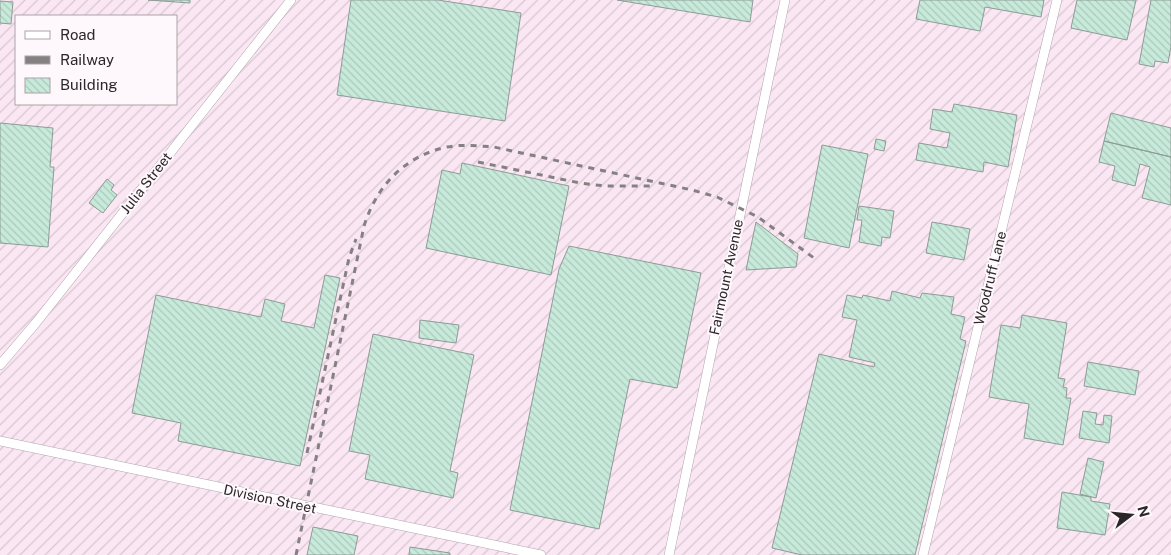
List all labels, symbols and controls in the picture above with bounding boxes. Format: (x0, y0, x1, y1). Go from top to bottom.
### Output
legend (15, 15, 178, 105)
text: Road (60, 26, 96, 43)
text: Railway (60, 51, 114, 68)
text: Building (60, 76, 118, 93)
street label: Julia Street (117, 149, 175, 217)
street label: Fairmount Avenue (706, 218, 746, 336)
street label: Woodruff Lane (971, 229, 1009, 327)
street label: Division Street (222, 481, 318, 517)
north arrow (1106, 490, 1156, 540)
text: N (1134, 504, 1153, 519)

